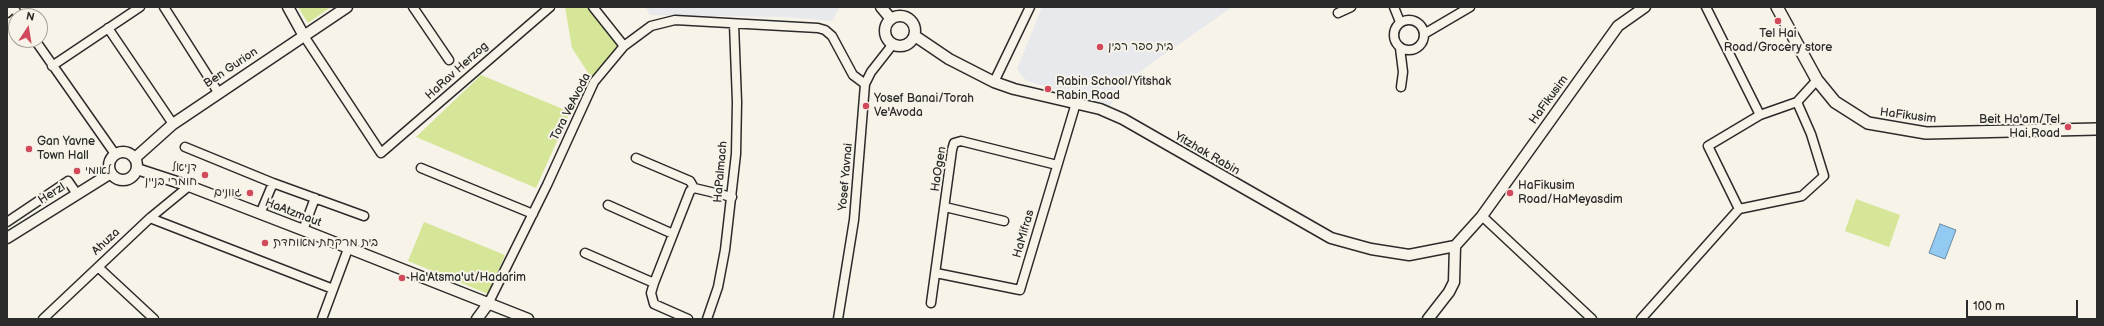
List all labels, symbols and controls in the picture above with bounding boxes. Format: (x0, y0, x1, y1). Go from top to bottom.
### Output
north arrow (8, 8, 48, 48)
text: N (25, 10, 36, 24)
marker: Tel Hai Road/Grocery store (1773, 16, 1783, 26)
place label: Tel Hai Road/Grocery store (1724, 27, 1832, 55)
street label: HaRav Herzog (423, 39, 491, 103)
place label: בית ספר רבין (1108, 40, 1173, 54)
marker: בית ספר רבין (1095, 42, 1105, 52)
street label: Ben Gurion (201, 45, 261, 91)
street label: Tora VeAvoda (548, 71, 594, 143)
street label: HaFikusim (1527, 73, 1571, 127)
place label: Rabin School/Yitshak Rabin Road (1056, 75, 1171, 103)
marker: Rabin School/Yitshak Rabin Road (1043, 84, 1053, 94)
place label: Yosef Banai/Torah Ve'Avoda (874, 92, 974, 120)
marker: Yosef Banai/Torah Ve'Avoda (861, 101, 871, 111)
street label: HaFikusim (1879, 105, 1937, 127)
place label: Beit Ha'am/Tel Hai Road (1979, 113, 2060, 141)
marker: Beit Ha'am/Tel Hai Road (2063, 122, 2073, 132)
street label: Yitzhak Rabin (1172, 130, 1242, 178)
place label: Gan Yavne Town Hall (37, 135, 95, 163)
street label: HaPalmach (711, 141, 731, 203)
street label: Yosef Yavnai (836, 143, 856, 211)
marker: Gan Yavne Town Hall (24, 144, 34, 154)
street label: HaOgen (928, 145, 950, 193)
place label: דניאל חומרי בניין (145, 161, 197, 189)
place label: לאומי (85, 164, 111, 178)
marker: לאומי (72, 166, 82, 176)
marker: דניאל חומרי בניין (200, 170, 210, 180)
place label: HaFikusim Road/HaMeyasdim (1518, 179, 1623, 207)
street label: Herzl (36, 180, 68, 208)
place label: גוונים (214, 186, 242, 200)
marker: גוונים (245, 188, 255, 198)
marker: HaFikusim Road/HaMeyasdim (1505, 188, 1515, 198)
street label: HaAtzmaut (263, 196, 323, 230)
street label: HaMifras (1010, 208, 1038, 260)
street label: Ahuza (89, 225, 123, 259)
place label: בית מרקחת מאוחדת (273, 236, 378, 250)
marker: בית מרקחת מאוחדת (260, 238, 270, 248)
place label: Ha'Atsma'ut/Hadarim (410, 271, 526, 285)
marker: Ha'Atsma'ut/Hadarim (397, 273, 407, 283)
scale bar (1968, 292, 2080, 318)
text: 100 m (1973, 299, 2005, 314)

